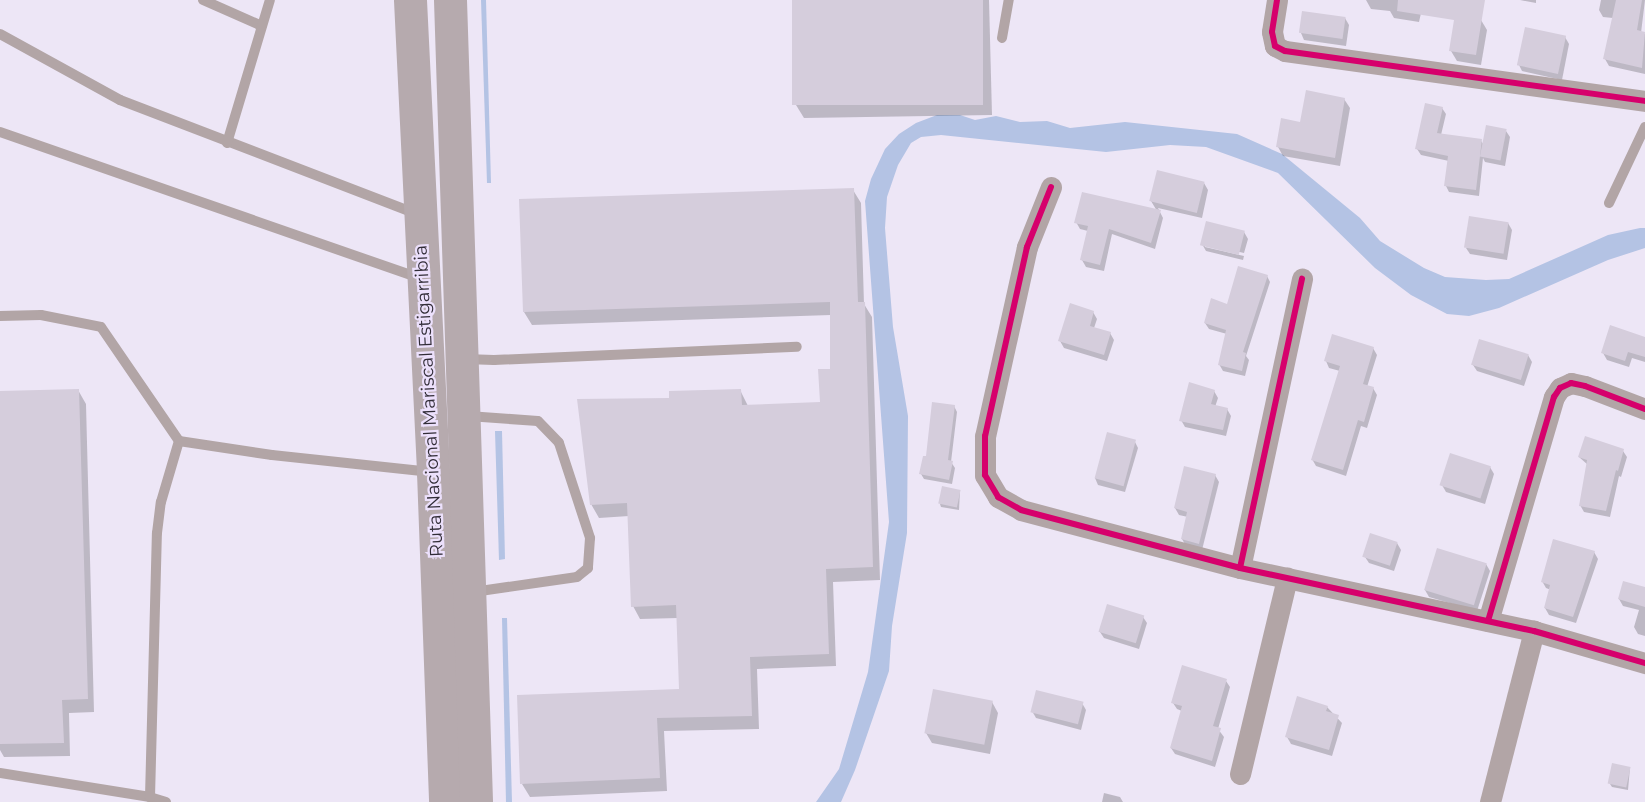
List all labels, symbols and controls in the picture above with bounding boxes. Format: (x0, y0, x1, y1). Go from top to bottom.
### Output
street label: Ruta Nacional Mariscal Estigarribia (410, 244, 448, 558)

